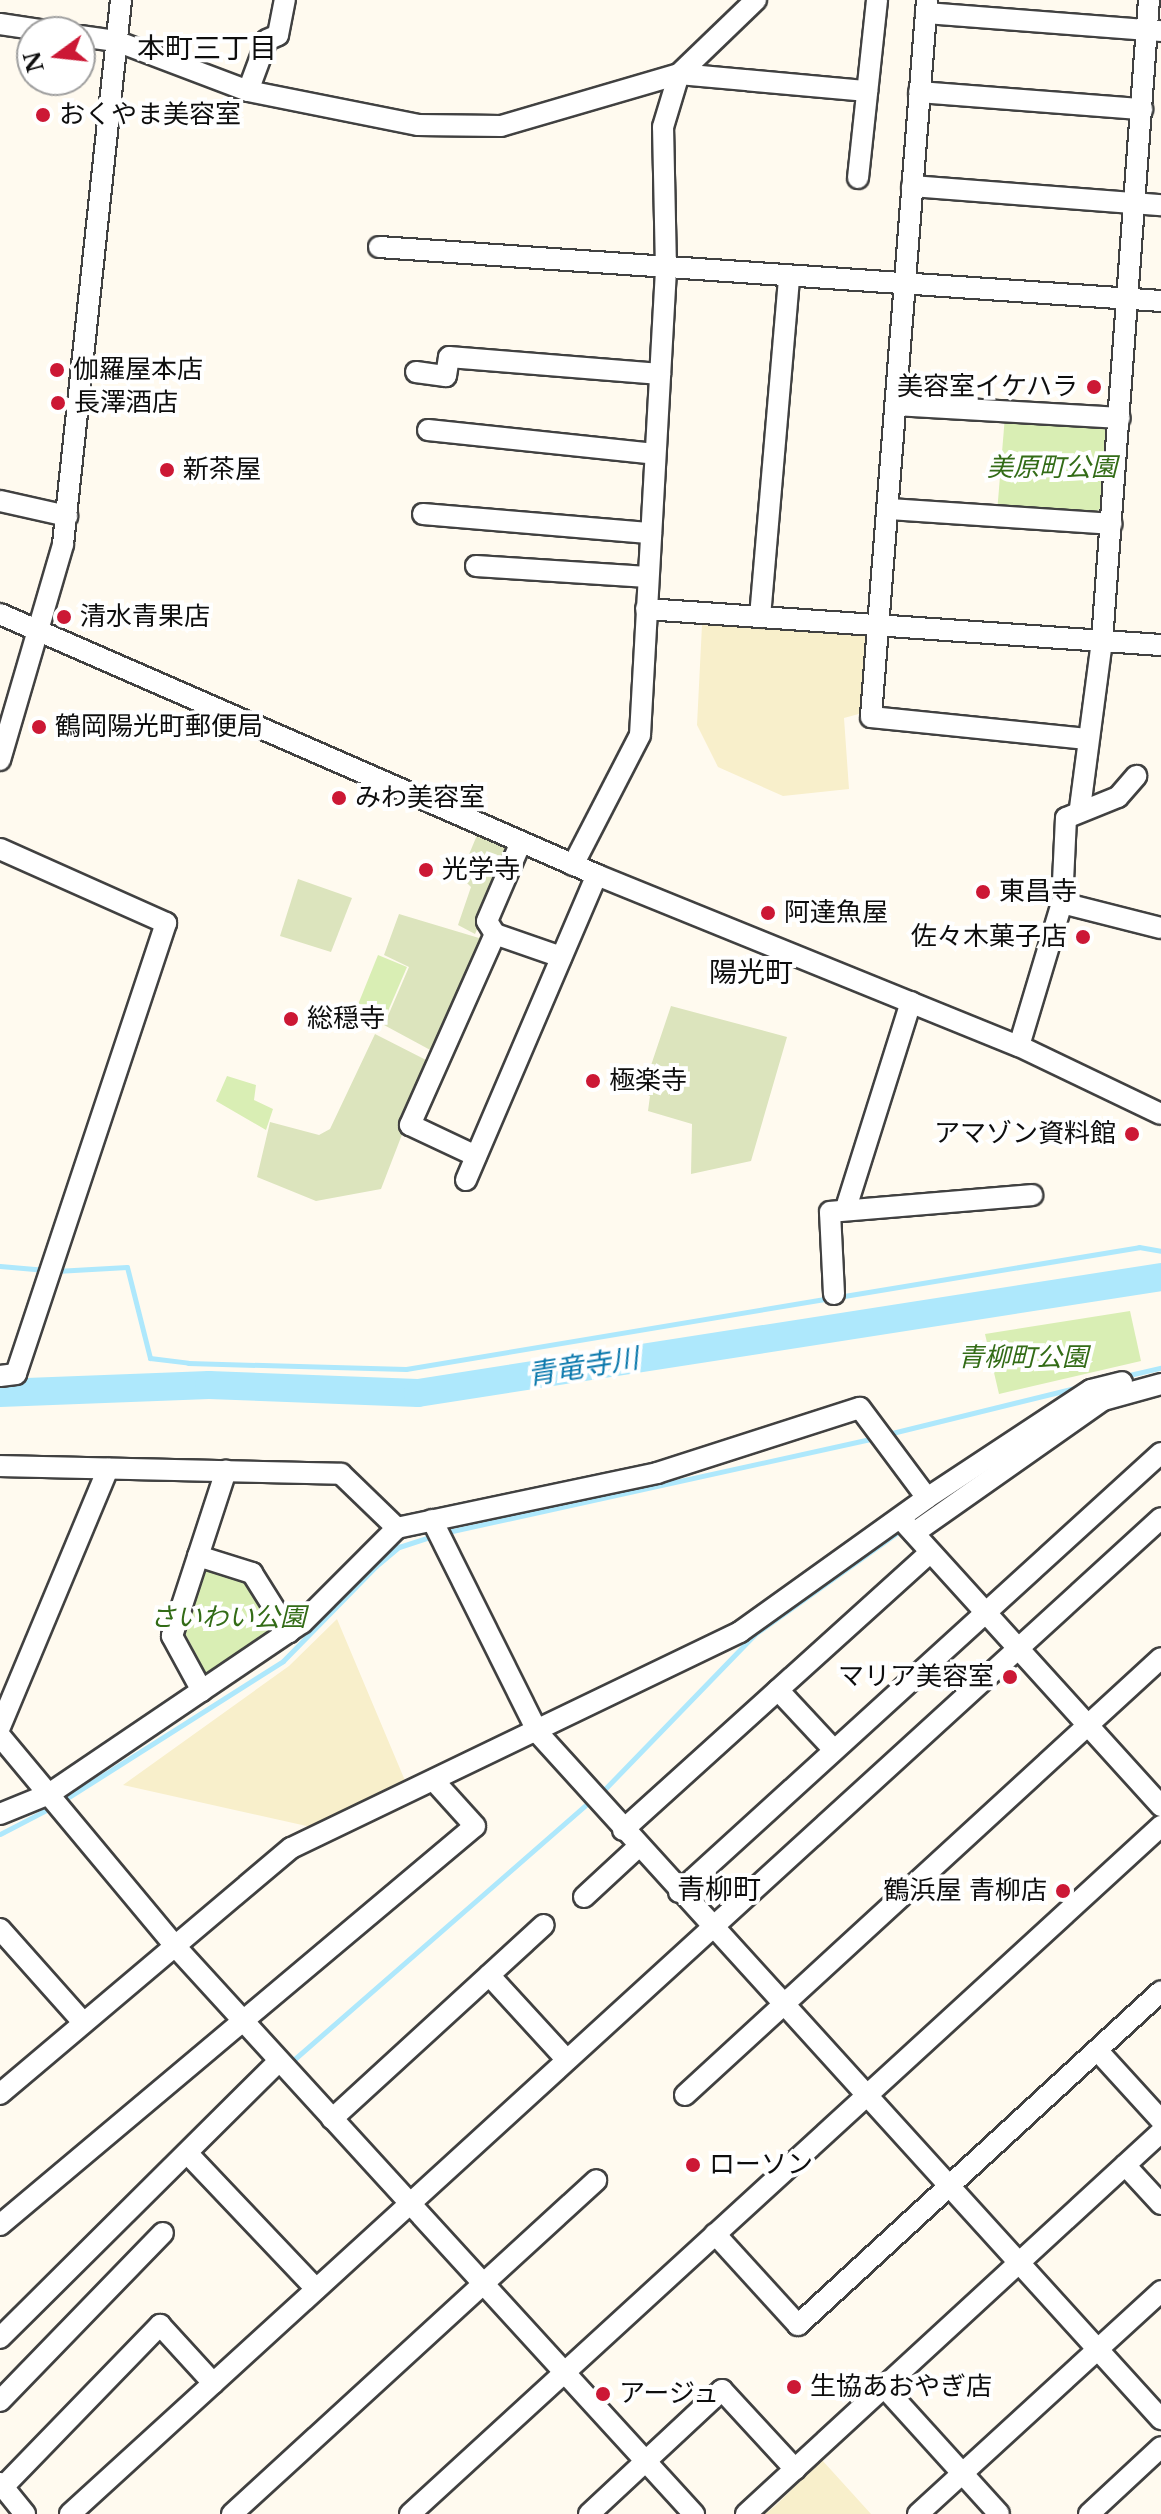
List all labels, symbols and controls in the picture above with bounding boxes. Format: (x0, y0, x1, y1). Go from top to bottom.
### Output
north arrow (16, 16, 96, 96)
district label: 本町三丁目 (137, 32, 277, 66)
text: N (19, 48, 50, 75)
place label: おくやま美容室 (59, 99, 241, 131)
marker: おくやま美容室 (34, 106, 52, 124)
place label: 伽羅屋本店 (73, 354, 203, 386)
marker: 伽羅屋本店 (48, 361, 66, 379)
place label: 美容室イケハラ (896, 371, 1078, 403)
marker: 美容室イケハラ (1085, 378, 1103, 396)
place label: 長澤酒店 (74, 387, 178, 419)
marker: 長澤酒店 (49, 394, 67, 412)
park label: 美原町公園 (987, 452, 1117, 484)
place label: 新茶屋 (183, 454, 261, 486)
marker: 新茶屋 (158, 461, 176, 479)
place label: 清水青果店 (80, 601, 210, 633)
marker: 清水青果店 (55, 608, 73, 626)
place label: 鶴岡陽光町郵便局 (55, 711, 263, 743)
marker: 鶴岡陽光町郵便局 (30, 718, 48, 736)
place label: みわ美容室 (355, 782, 485, 814)
marker: みわ美容室 (330, 789, 348, 807)
place label: 光学寺 (442, 854, 520, 886)
marker: 光学寺 (417, 861, 435, 879)
place label: 東昌寺 (999, 876, 1077, 908)
marker: 東昌寺 (974, 883, 992, 901)
place label: 阿達魚屋 (784, 897, 888, 929)
marker: 阿達魚屋 (759, 904, 777, 922)
place label: 佐々木菓子店 (911, 921, 1067, 953)
marker: 佐々木菓子店 (1074, 928, 1092, 946)
district label: 陽光町 (709, 956, 793, 990)
place label: 総穏寺 (307, 1003, 385, 1035)
marker: 総穏寺 (282, 1010, 300, 1028)
place label: 極楽寺 (609, 1065, 687, 1097)
marker: 極楽寺 (584, 1072, 602, 1090)
place label: アマゾン資料館 (934, 1118, 1116, 1150)
marker: アマゾン資料館 (1123, 1125, 1141, 1143)
water label: 青竜寺川 (525, 1342, 641, 1392)
park label: 青柳町公園 (958, 1342, 1088, 1374)
park label: さいわい公園 (150, 1602, 306, 1634)
place label: マリア美容室 (838, 1661, 994, 1693)
marker: マリア美容室 (1001, 1668, 1019, 1686)
district label: 青柳町 (677, 1873, 761, 1907)
place label: 鶴浜屋 青柳店 (884, 1875, 1047, 1907)
marker: 鶴浜屋 青柳店 (1054, 1882, 1072, 1900)
place label: ローソン (709, 2149, 813, 2181)
marker: ローソン (684, 2156, 702, 2174)
place label: 生協あおやぎ店 (810, 2371, 992, 2403)
place label: アージュ (619, 2378, 721, 2410)
marker: 生協あおやぎ店 (785, 2378, 803, 2396)
marker: アージュ (594, 2385, 612, 2403)

